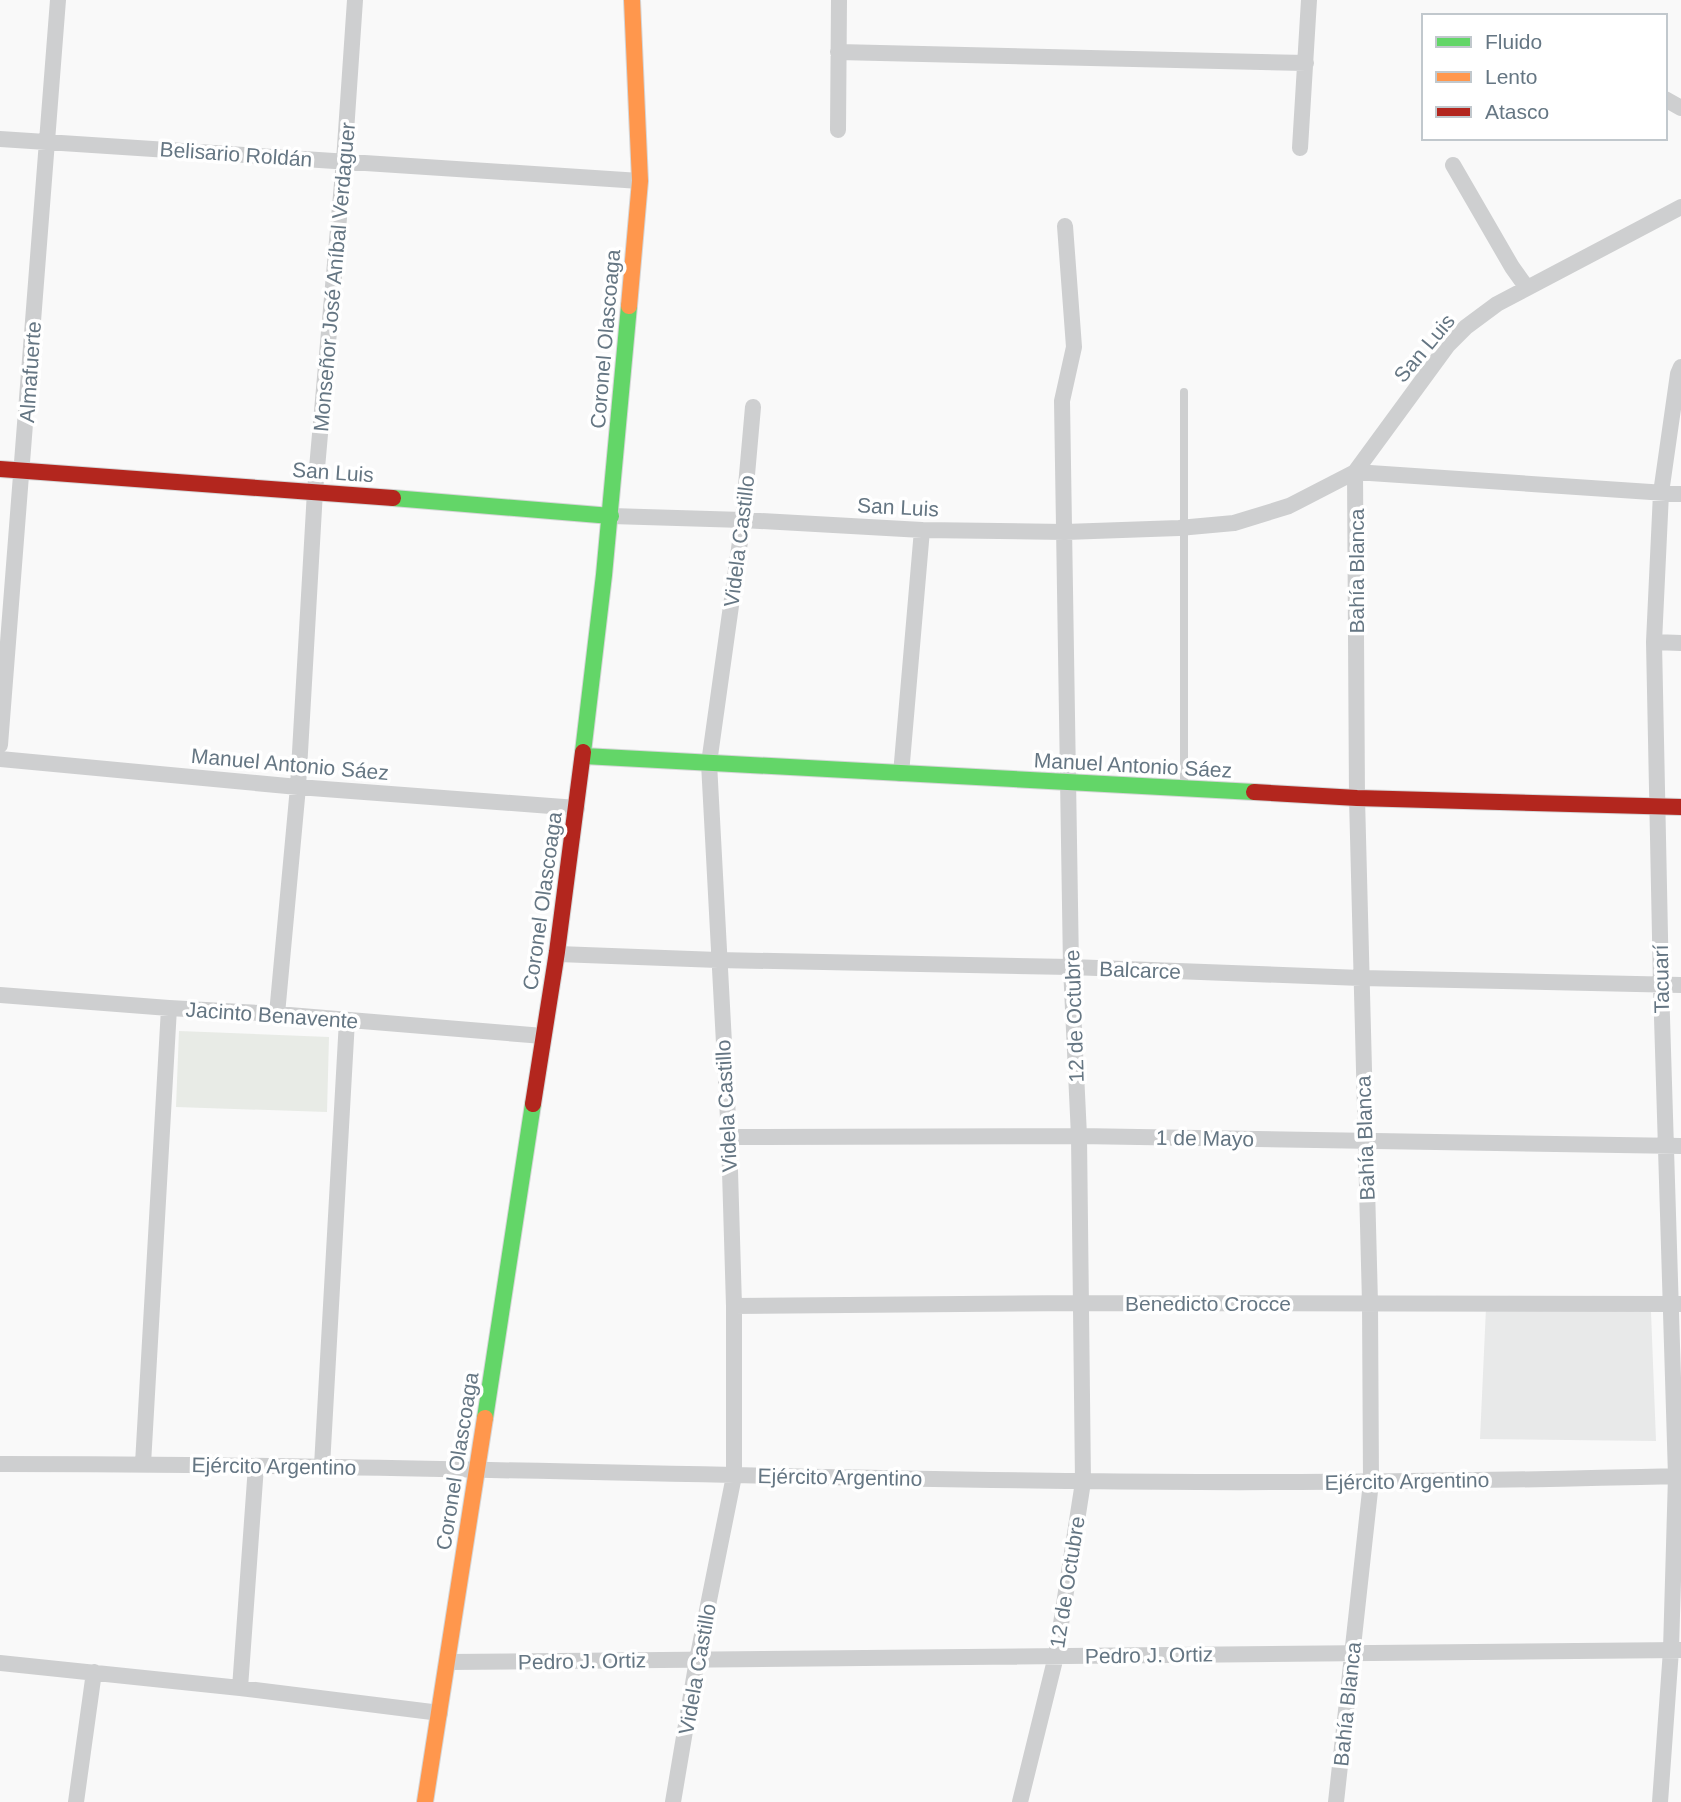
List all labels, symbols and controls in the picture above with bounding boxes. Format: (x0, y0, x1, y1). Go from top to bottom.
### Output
legend (1422, 14, 1667, 140)
text: Fluido (1485, 30, 1542, 53)
text: Lento (1485, 65, 1538, 88)
text: Atasco (1485, 100, 1549, 123)
street label: Monseñor José Aníbal Verdaguer (309, 121, 359, 433)
street label: Belisario Roldán (159, 137, 313, 171)
street label: Coronel Olascoaga (586, 248, 624, 430)
street label: San Luis (1389, 309, 1459, 387)
street label: Almafuerte (15, 321, 45, 423)
street label: San Luis (291, 458, 375, 486)
street label: Videla Castillo (720, 474, 758, 608)
street label: San Luis (857, 493, 939, 521)
street label: Bahía Blanca (1345, 508, 1368, 633)
street label: Manuel Antonio Sáez (190, 744, 390, 784)
street label: Manuel Antonio Sáez (1033, 748, 1233, 782)
street label: Coronel Olascoaga (518, 810, 566, 992)
street label: Tacuarí (1649, 944, 1673, 1014)
street label: 12 de Octubre (1060, 949, 1088, 1083)
street label: Balcarce (1099, 957, 1181, 983)
street label: Jacinto Benavente (185, 998, 359, 1032)
street label: Videla Castillo (711, 1039, 741, 1173)
street label: Bahía Blanca (1351, 1075, 1379, 1201)
street label: 1 de Mayo (1156, 1126, 1254, 1150)
street label: Benedicto Crocce (1125, 1292, 1291, 1315)
street label: Coronel Olascoaga (432, 1370, 482, 1552)
street label: Ejército Argentino (192, 1453, 356, 1479)
street label: Ejército Argentino (758, 1464, 922, 1490)
street label: Ejército Argentino (1325, 1468, 1489, 1494)
street label: 12 de Octubre (1045, 1514, 1089, 1650)
street label: Videla Castillo (674, 1602, 720, 1736)
street label: Bahía Blanca (1329, 1640, 1365, 1767)
street label: Pedro J. Ortiz (1085, 1642, 1213, 1668)
street label: Pedro J. Ortiz (518, 1648, 646, 1674)

